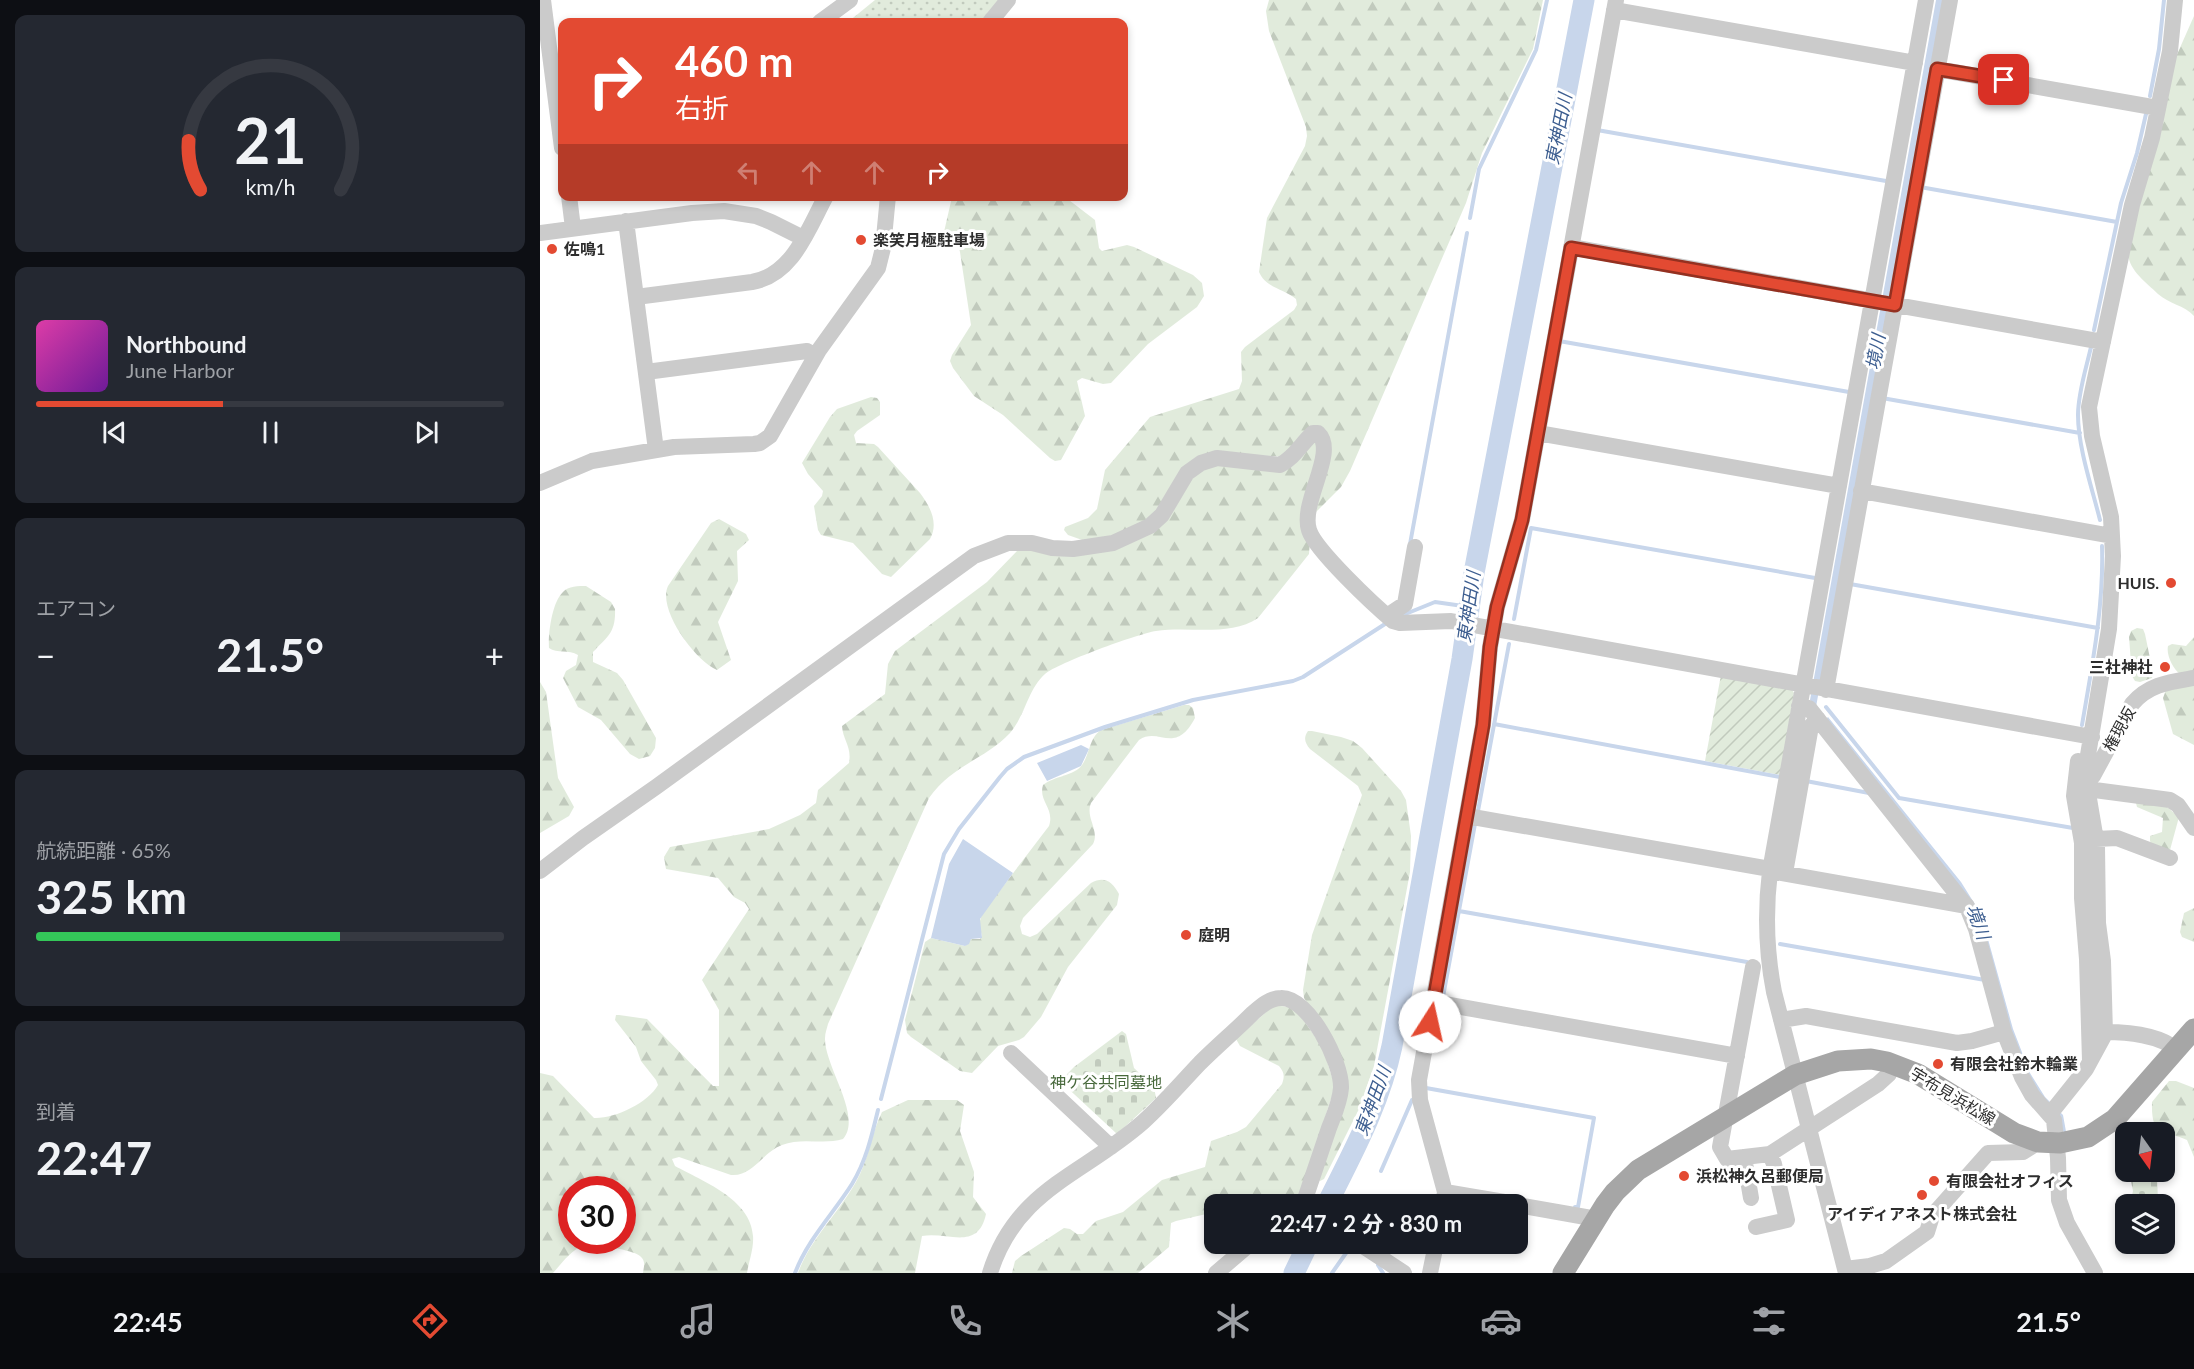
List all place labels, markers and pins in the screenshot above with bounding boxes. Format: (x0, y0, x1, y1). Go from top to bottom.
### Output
pin (1978, 54, 2029, 105)
place label: 楽笑月極駐車場 (873, 230, 985, 249)
marker: 楽笑月極駐車場 (854, 233, 868, 247)
place label: 佐鳴1 (563, 239, 605, 258)
marker: 佐鳴1 (545, 242, 559, 256)
place label: HUIS. (2117, 573, 2159, 592)
marker: HUIS. (2164, 576, 2178, 590)
place label: 三社神社 (2089, 657, 2153, 676)
marker: 三社神社 (2158, 660, 2172, 674)
place label: 庭明 (1198, 925, 1230, 944)
marker: 庭明 (1179, 928, 1193, 942)
place label: 有限会社鈴木輪業 (1950, 1054, 2078, 1073)
marker: 有限会社鈴木輪業 (1931, 1057, 1945, 1071)
place label: 浜松神久呂郵便局 (1696, 1166, 1824, 1185)
marker: 浜松神久呂郵便局 (1677, 1169, 1691, 1183)
place label: 有限会社オフィス (1946, 1171, 2074, 1190)
marker: 有限会社オフィス (1927, 1174, 1941, 1188)
marker: アイディアネスト株式会社 (1915, 1188, 1929, 1202)
place label: アイディアネスト株式会社 (1827, 1204, 2017, 1223)

